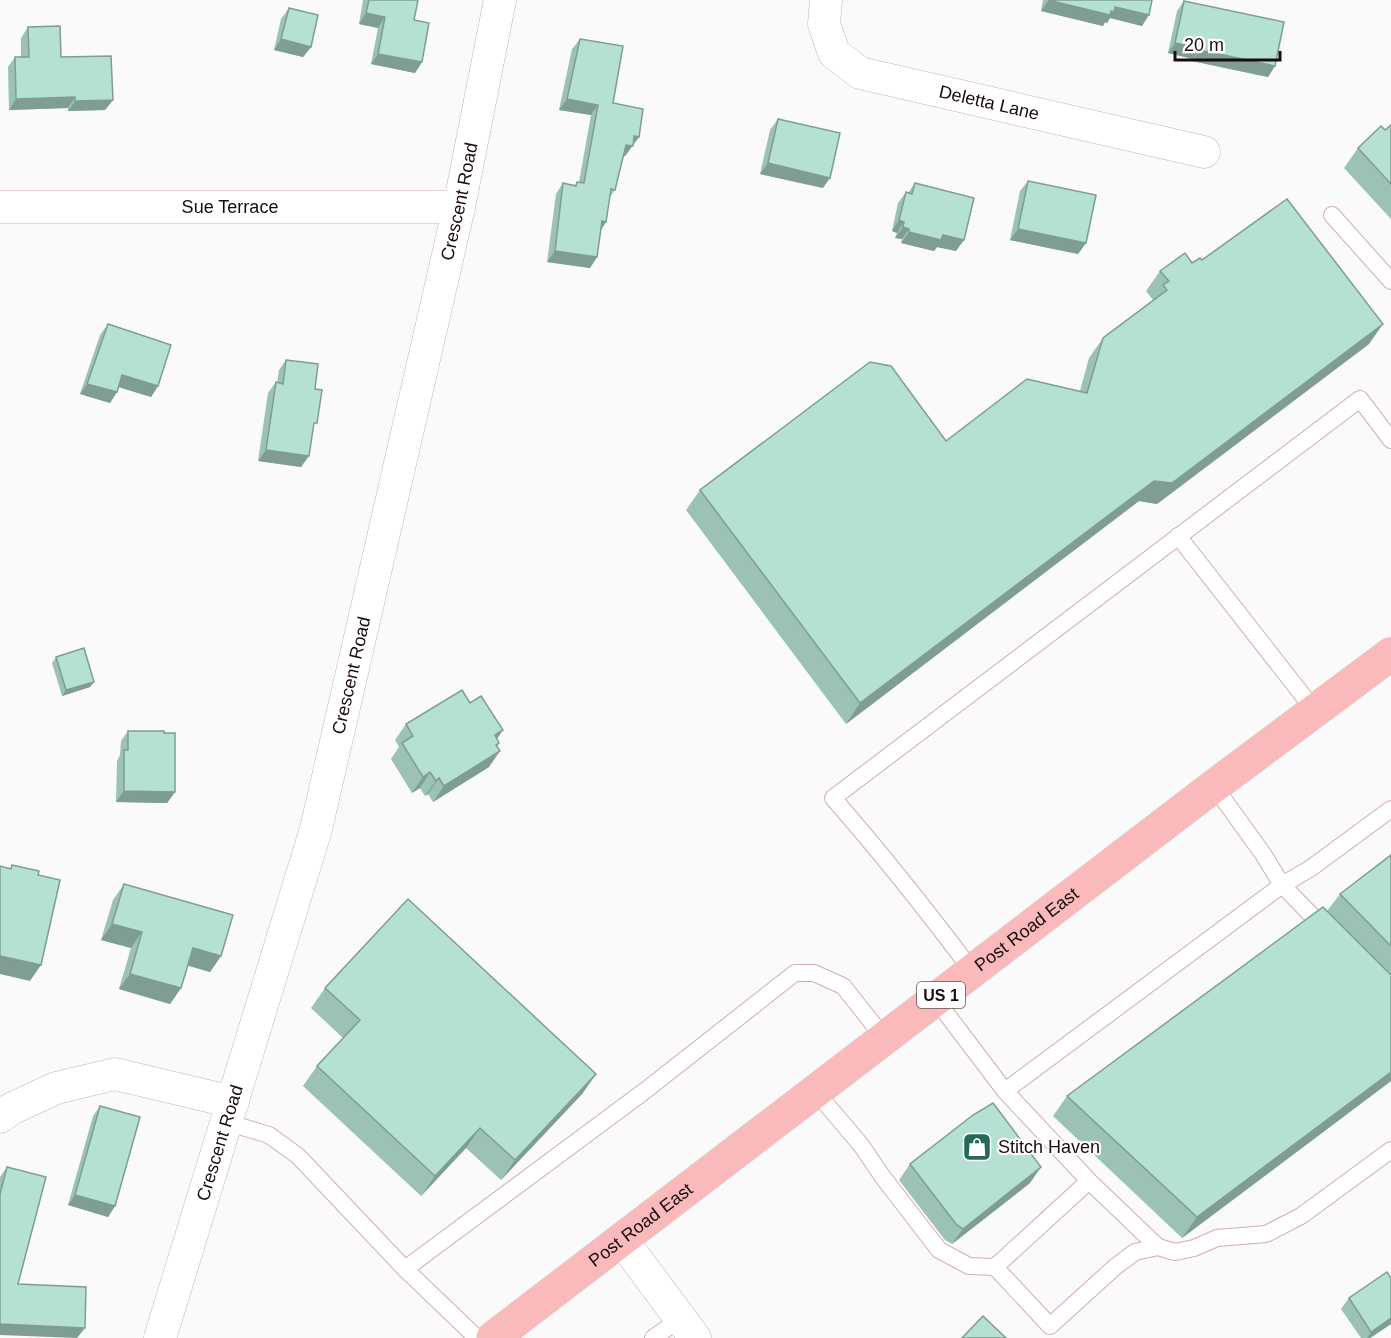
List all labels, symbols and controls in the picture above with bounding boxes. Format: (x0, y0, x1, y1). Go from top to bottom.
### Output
scale bar (1175, 24, 1280, 62)
text: 20 m (1184, 35, 1224, 55)
street label: Deletta Lane (937, 81, 1041, 124)
street label: Crescent Road (437, 141, 482, 263)
street label: Sue Terrace (182, 197, 278, 217)
street label: Crescent Road (328, 615, 375, 736)
street label: Post Road East (971, 884, 1082, 975)
road number: US 1 (917, 982, 965, 1008)
street label: Crescent Road (193, 1083, 247, 1203)
shop icon: Stitch Haven (961, 1131, 993, 1163)
place label: Stitch Haven (998, 1137, 1100, 1157)
street label: Post Road East (585, 1179, 696, 1271)

